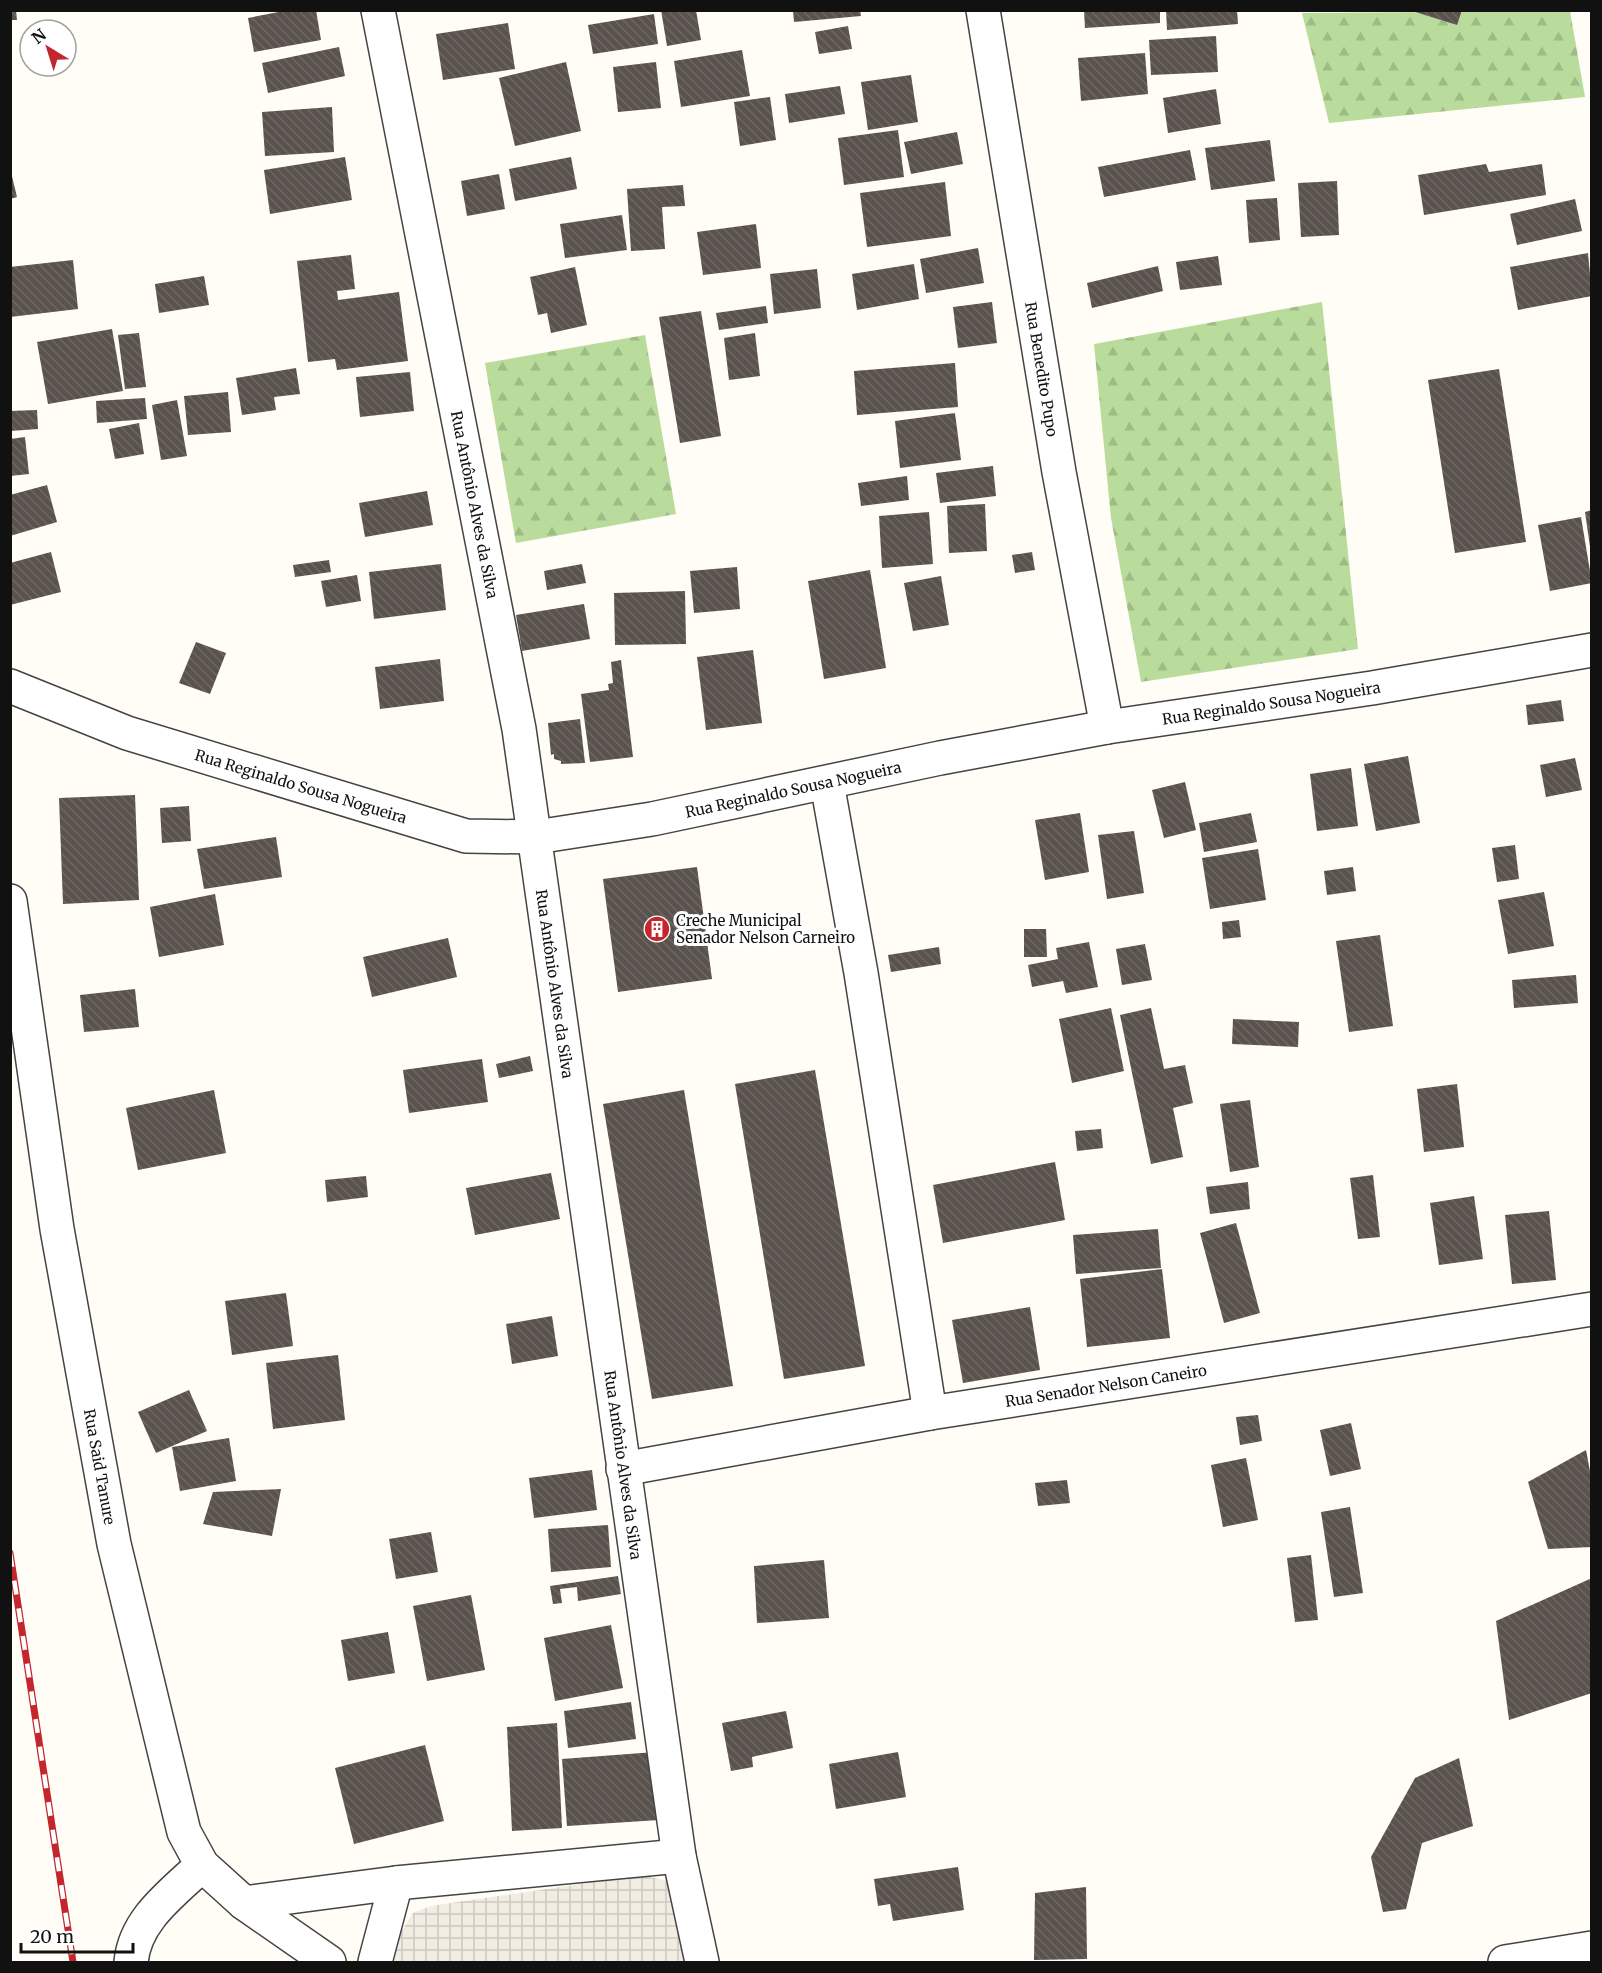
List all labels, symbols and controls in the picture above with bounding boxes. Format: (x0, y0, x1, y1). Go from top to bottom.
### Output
north arrow (18, 18, 78, 78)
text: N (28, 24, 50, 48)
street label: Rua Benedito Pupo (1022, 300, 1063, 438)
street label: Rua Antônio Alves da Silva (447, 409, 503, 600)
street label: Rua Reginaldo Sousa Nogueira (1161, 677, 1382, 728)
street label: Rua Reginaldo Sousa Nogueira (193, 745, 409, 827)
street label: Rua Reginaldo Sousa Nogueira (683, 757, 903, 821)
street label: Rua Antônio Alves da Silva (532, 888, 578, 1080)
place label: Creche Municipal Senador Nelson Carneiro (676, 911, 855, 947)
building icon: Creche Municipal Senador Nelson Carneiro (642, 914, 672, 944)
street label: Rua Senador Nelson Caneiro (1004, 1360, 1208, 1411)
street label: Rua Antônio Alves da Silva (601, 1369, 646, 1561)
street label: Rua Said Tanure (80, 1407, 120, 1526)
scale bar (21, 1916, 134, 1954)
text: 20 m (30, 1925, 74, 1948)

